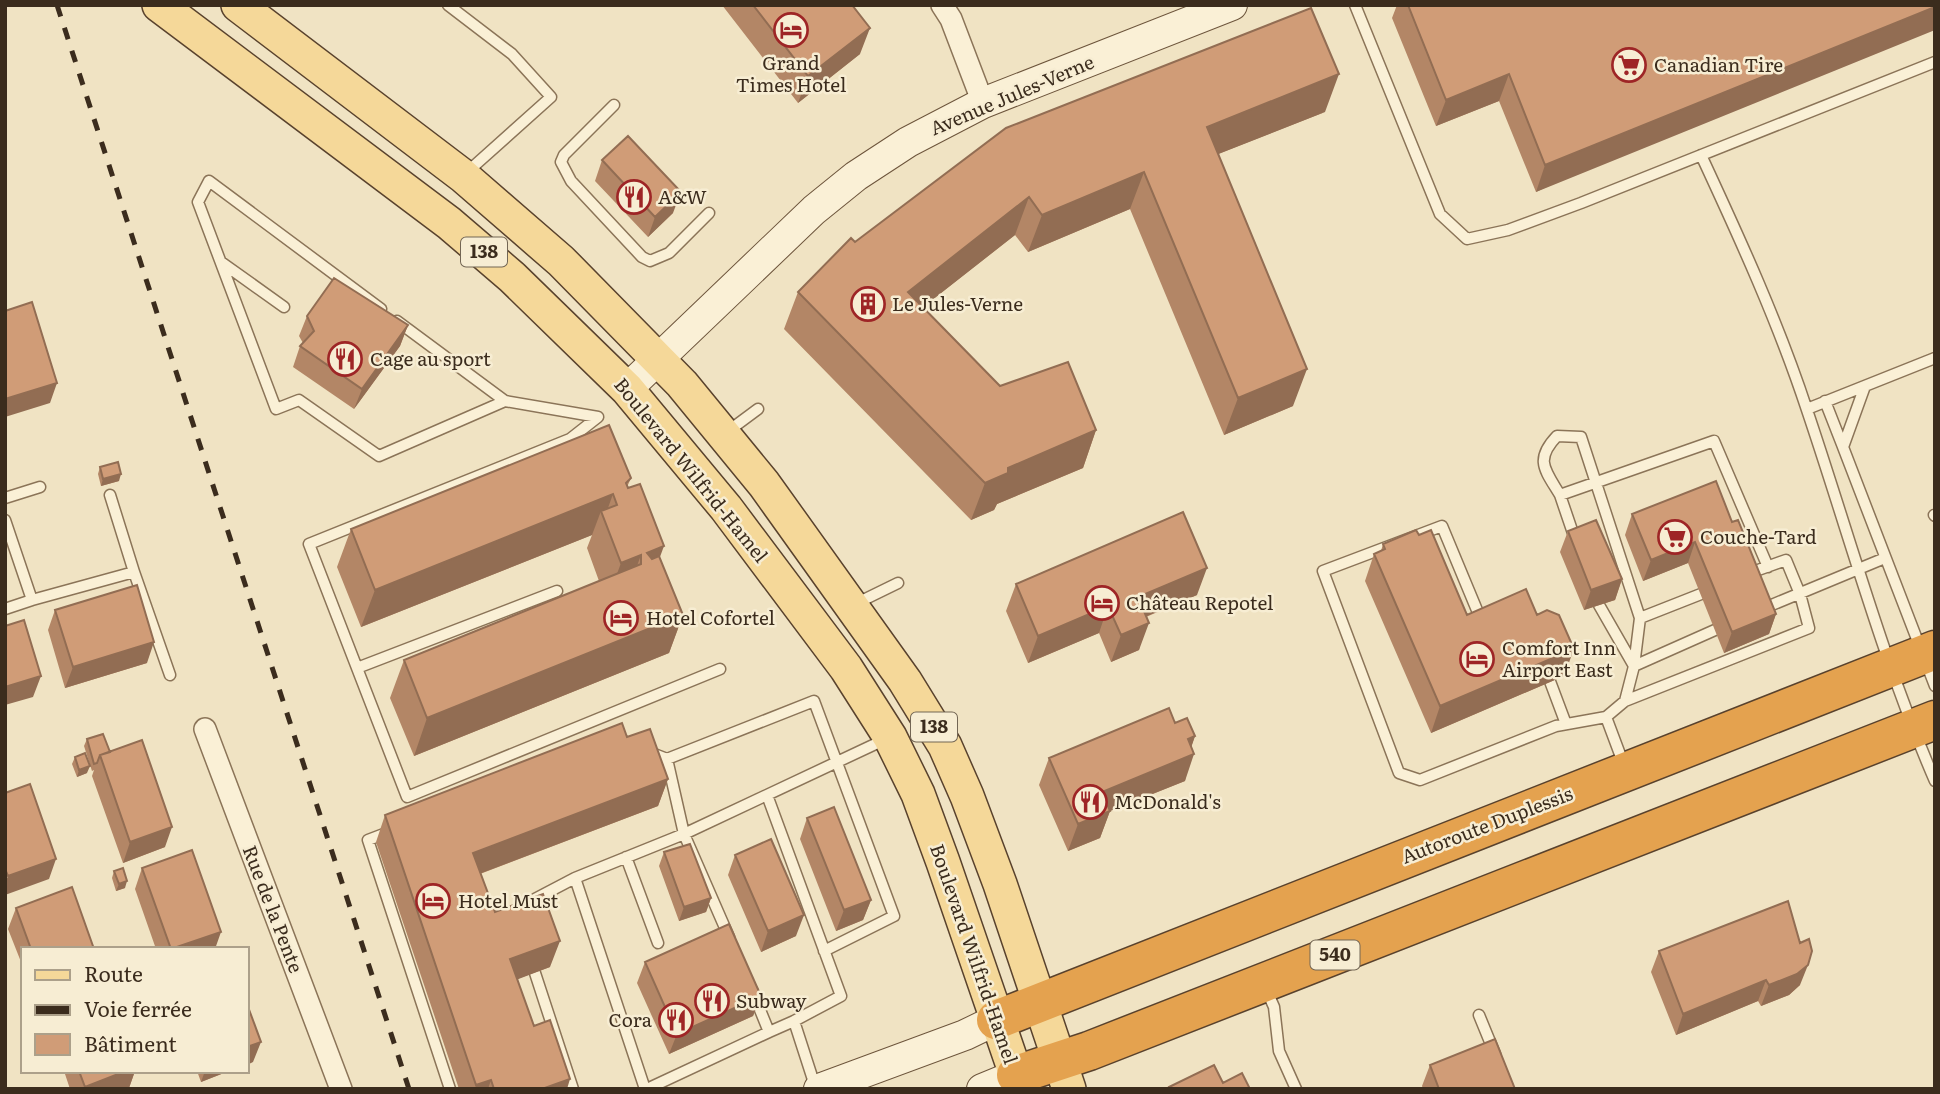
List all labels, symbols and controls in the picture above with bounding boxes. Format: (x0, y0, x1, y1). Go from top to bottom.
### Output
hotel icon: Grand Times Hotel (772, 11, 810, 49)
supermarket icon: Canadian Tire (1610, 46, 1648, 84)
street label: Avenue Jules-Verne (925, 47, 1098, 141)
place label: Grand Times Hotel (736, 48, 846, 98)
place label: Canadian Tire (1654, 50, 1783, 78)
restaurant icon: A&W (615, 178, 653, 216)
place label: A&W (658, 182, 707, 210)
road number: 138 (461, 238, 507, 266)
building icon: Le Jules-Verne (849, 285, 887, 323)
place label: Le Jules-Verne (892, 289, 1023, 317)
restaurant icon: Cage au sport (326, 340, 364, 378)
place label: Cage au sport (370, 344, 491, 372)
street label: Boulevard Wilfrid-Hamel (608, 371, 775, 568)
supermarket icon: Couche-Tard (1656, 518, 1694, 556)
place label: Couche-Tard (1700, 522, 1817, 550)
hotel icon: Château Repotel (1083, 584, 1121, 622)
place label: Château Repotel (1126, 588, 1273, 616)
hotel icon: Hotel Cofortel (602, 599, 640, 637)
place label: Hotel Cofortel (646, 603, 775, 631)
place label: Comfort Inn Airport East (1502, 633, 1616, 683)
hotel icon: Comfort Inn Airport East (1458, 640, 1496, 678)
road number: 138 (911, 712, 957, 742)
street label: Autoroute Duplessis (1397, 778, 1577, 870)
restaurant icon: McDonald's (1071, 783, 1109, 821)
place label: McDonald's (1114, 787, 1221, 815)
street label: Boulevard Wilfrid-Hamel (924, 840, 1026, 1067)
street label: Rue de la Pente (237, 841, 311, 977)
hotel icon: Hotel Must (414, 882, 452, 920)
place label: Hotel Must (458, 886, 558, 914)
road number: 540 (1310, 940, 1360, 970)
legend (21, 947, 248, 1073)
text: Route (84, 957, 143, 988)
restaurant icon: Subway (693, 982, 731, 1020)
place label: Subway (736, 986, 807, 1014)
text: Voie ferrée (84, 992, 192, 1023)
restaurant icon: Cora (657, 1001, 695, 1039)
place label: Cora (609, 1005, 653, 1033)
text: Bâtiment (84, 1027, 177, 1058)

